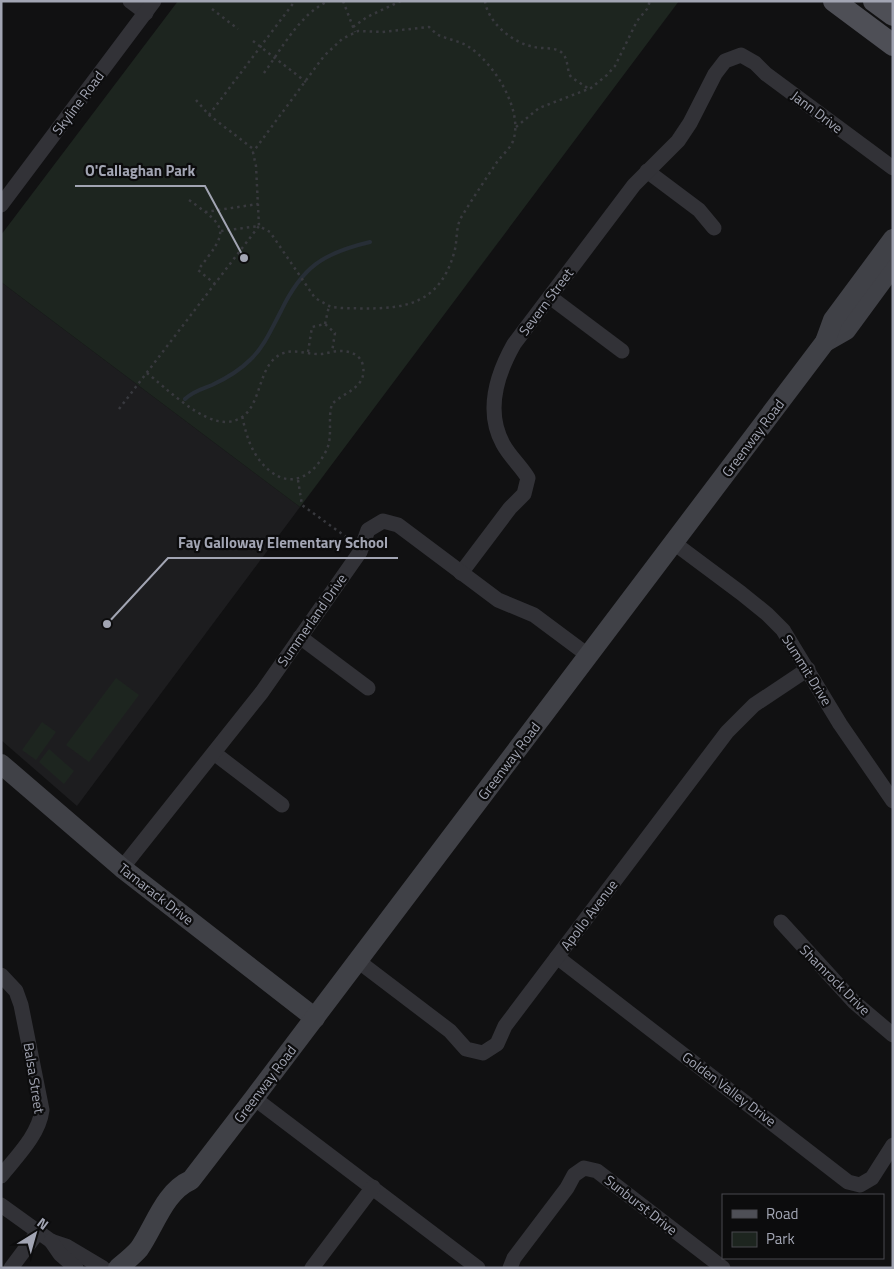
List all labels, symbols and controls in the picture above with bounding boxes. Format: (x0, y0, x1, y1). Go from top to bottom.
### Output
street label: Skyline Road (47, 66, 109, 139)
street label: Jann Drive (787, 85, 847, 138)
callout: O'Callaghan Park (75, 156, 205, 186)
text: O'Callaghan Park (85, 159, 195, 182)
street label: Severn Street (513, 263, 578, 340)
street label: Greenway Road (716, 394, 789, 481)
callout: Fay Galloway Elementary School (168, 528, 398, 558)
text: Fay Galloway Elementary School (178, 531, 388, 554)
street label: Summerland Drive (272, 569, 352, 670)
street label: Summit Drive (777, 630, 838, 709)
street label: Greenway Road (472, 717, 545, 804)
street label: Tamarack Drive (114, 858, 198, 930)
street label: Apollo Avenue (555, 875, 622, 955)
street label: Shamrock Drive (795, 940, 875, 1020)
street label: Greenway Road (228, 1040, 301, 1127)
street label: Balsa Street (19, 1041, 50, 1115)
street label: Golden Valley Drive (678, 1046, 781, 1131)
street label: Sunburst Drive (600, 1169, 682, 1240)
legend (722, 1194, 884, 1259)
text: Road (766, 1202, 798, 1225)
north arrow (10, 1209, 60, 1259)
text: N (33, 1212, 53, 1235)
text: Park (766, 1227, 795, 1250)

